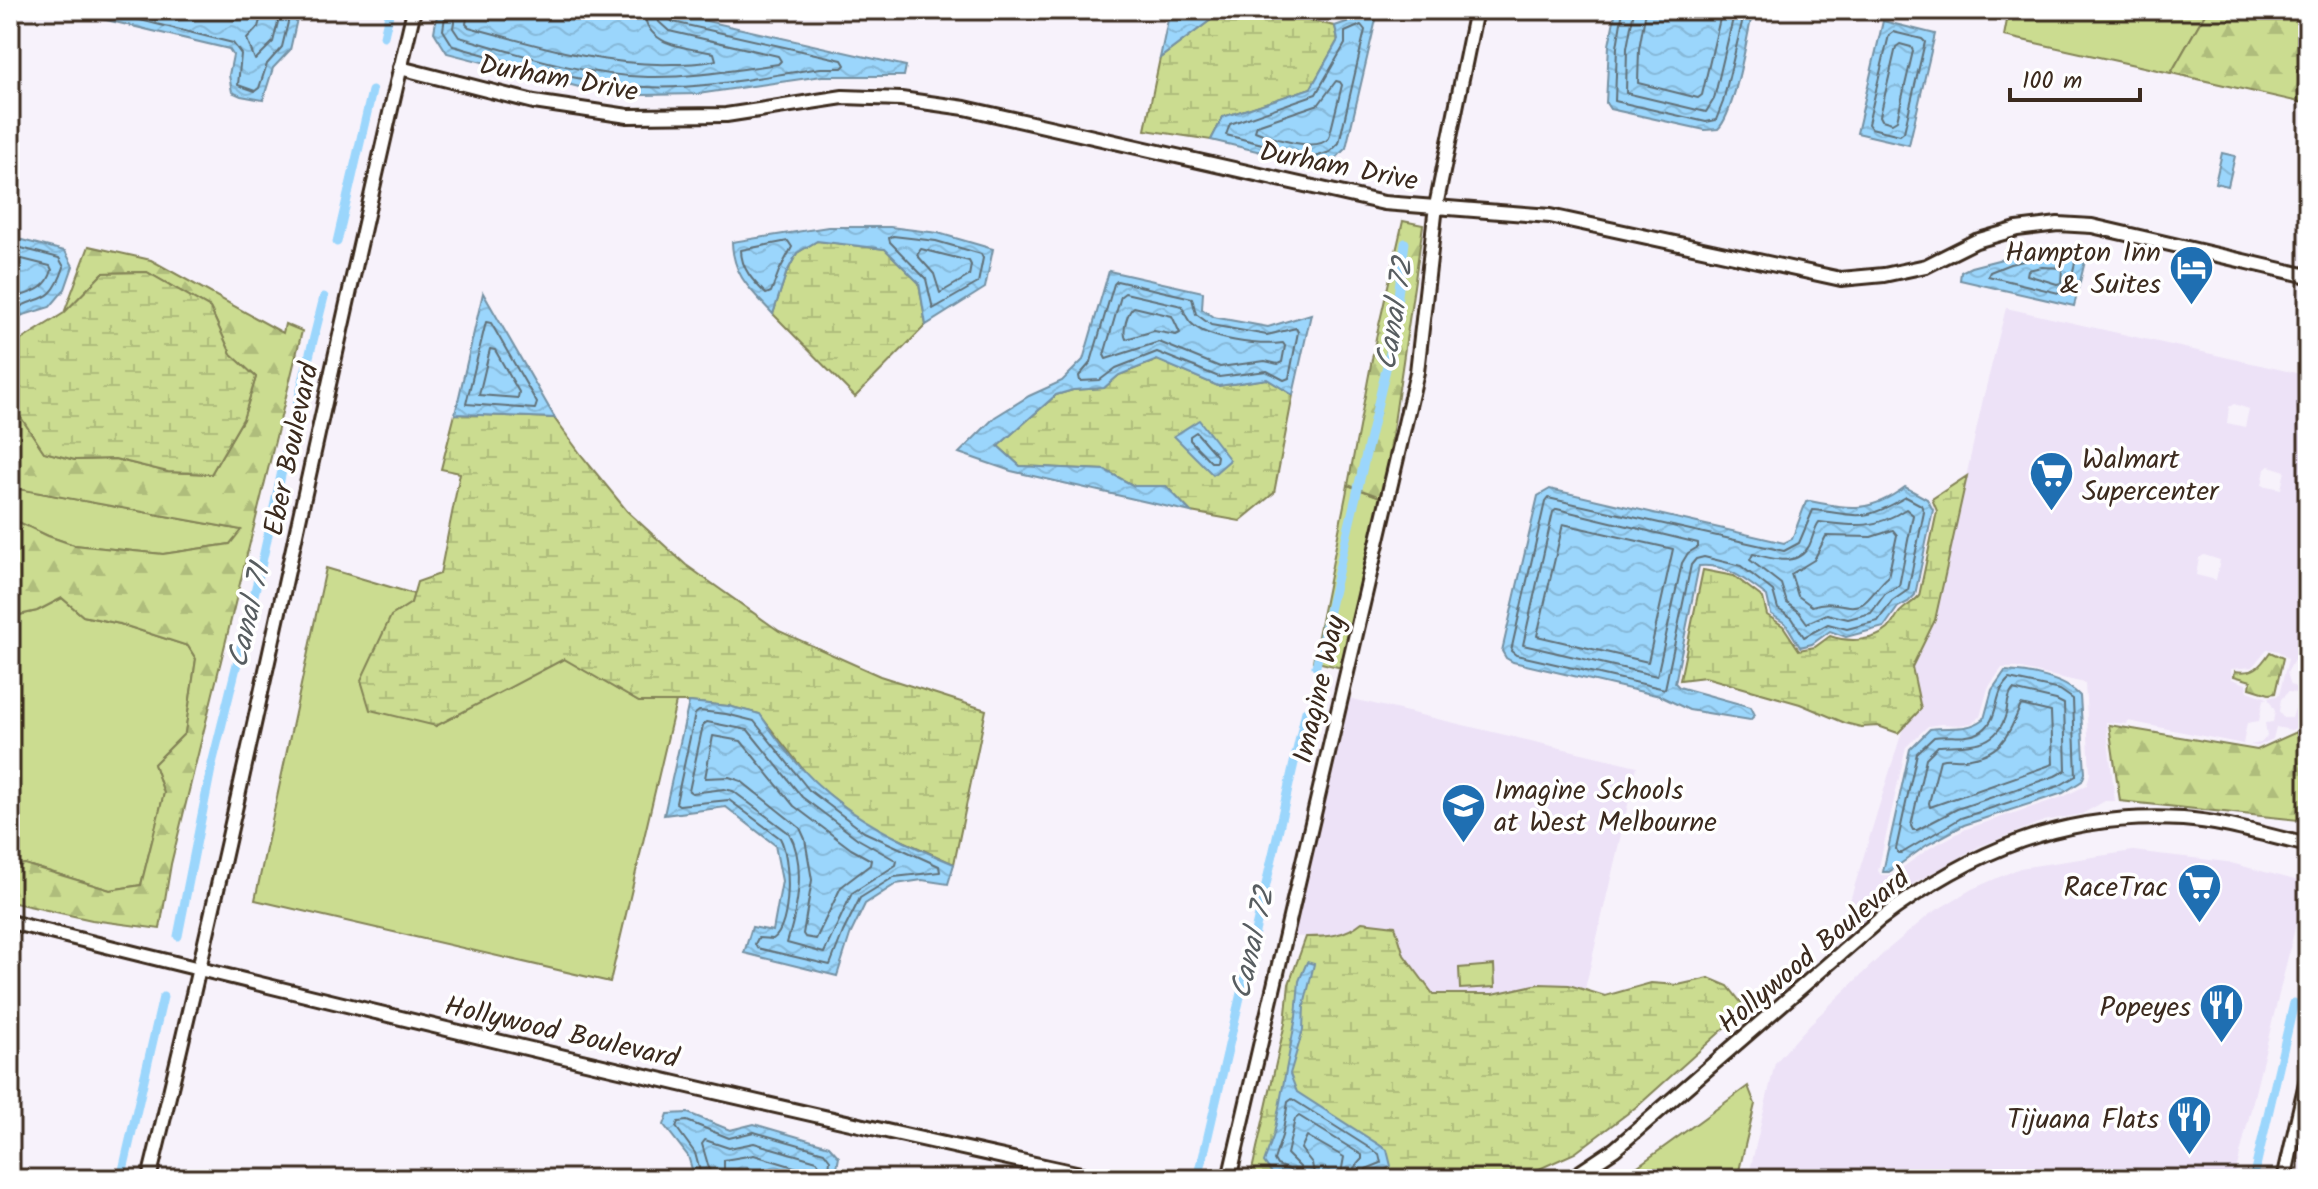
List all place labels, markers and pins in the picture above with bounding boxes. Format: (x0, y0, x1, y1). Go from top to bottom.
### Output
place label: Hampton Inn & Suites (2005, 231, 2161, 308)
hotel icon: Hampton Inn & Suites (2168, 243, 2216, 306)
place label: Walmart Supercenter (2082, 438, 2220, 515)
supermarket icon: Walmart Supercenter (2027, 450, 2075, 513)
place label: Imagine Schools at West Melbourne (1494, 769, 1717, 846)
school or university icon: Imagine Schools at West Melbourne (1439, 781, 1487, 844)
supermarket icon: RaceTrac (2175, 862, 2223, 925)
place label: RaceTrac (2064, 866, 2168, 911)
restaurant icon: Popeyes (2198, 982, 2246, 1045)
place label: Popeyes (2099, 986, 2191, 1031)
restaurant icon: Tijuana Flats (2166, 1094, 2214, 1157)
place label: Tijuana Flats (2007, 1098, 2159, 1143)

